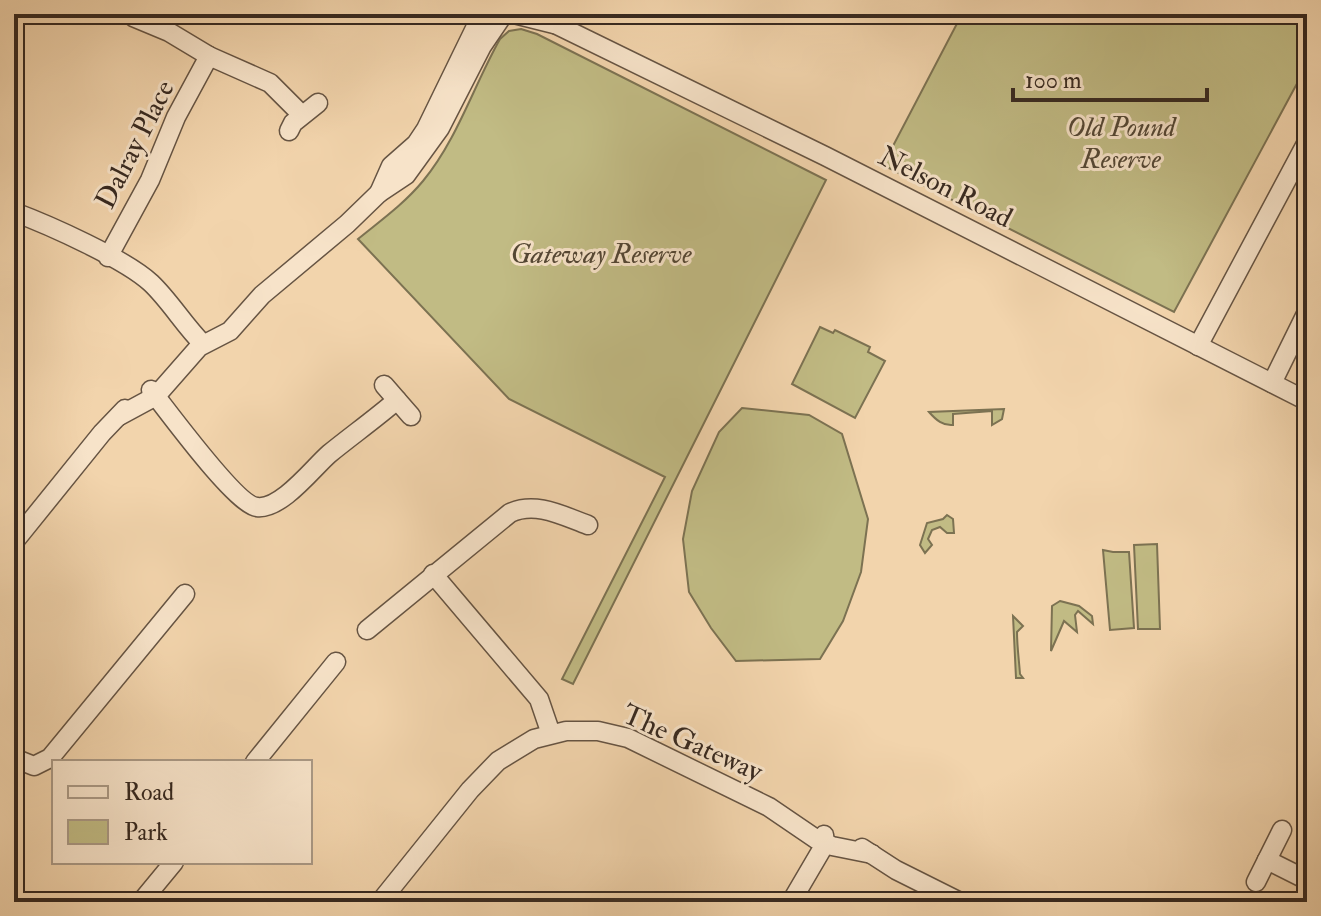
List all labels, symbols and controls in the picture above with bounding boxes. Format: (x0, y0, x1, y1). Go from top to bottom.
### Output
scale bar (1013, 52, 1207, 102)
text: 100 m (1025, 65, 1082, 96)
street label: Dalray Place (88, 74, 183, 215)
park label: Old Pound Reserve (1067, 110, 1178, 177)
street label: Nelson Road (873, 139, 1018, 236)
park label: Gateway Reserve (511, 237, 692, 272)
street label: The Gateway (617, 697, 768, 790)
legend (52, 760, 312, 864)
text: Road (124, 777, 174, 808)
text: Park (124, 817, 168, 848)

